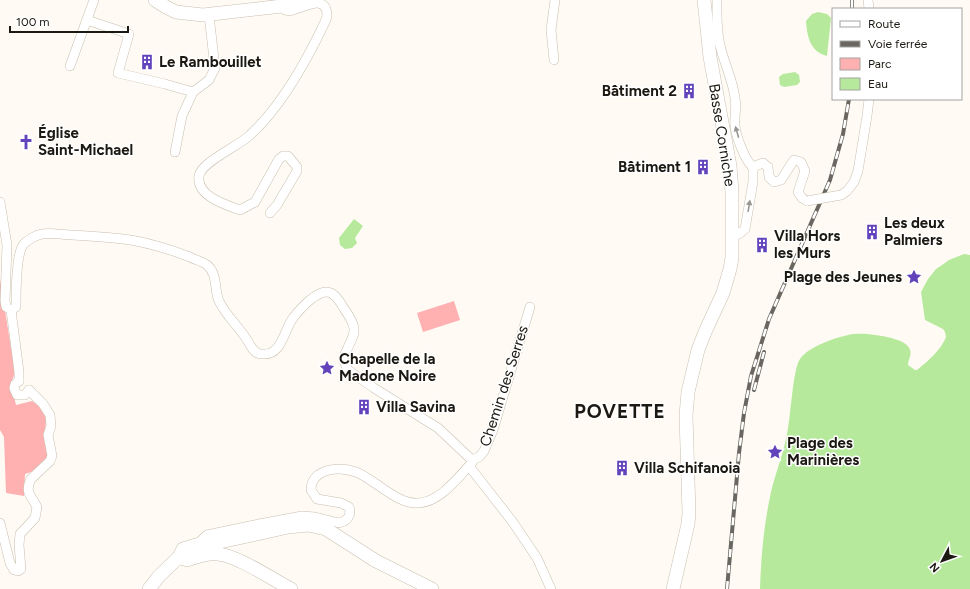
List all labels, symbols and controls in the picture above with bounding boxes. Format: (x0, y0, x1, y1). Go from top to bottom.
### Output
scale bar (10, 8, 128, 34)
legend (832, 8, 962, 100)
text: 100 m (16, 15, 50, 29)
text: Route (868, 17, 901, 31)
text: Voie ferrée (868, 37, 928, 51)
building icon: Le Rambouillet (138, 53, 156, 71)
place label: Le Rambouillet (159, 53, 262, 71)
text: Parc (868, 57, 892, 71)
text: Eau (868, 77, 888, 91)
place label: Bâtiment 2 (602, 82, 677, 100)
building icon: Bâtiment 2 (680, 82, 698, 100)
street label: Basse Corniche (705, 82, 739, 188)
place label: Église Saint-Michael (38, 124, 133, 159)
one-way arrow (734, 126, 740, 138)
church icon: Église Saint-Michael (17, 133, 35, 151)
place label: Bâtiment 1 (618, 158, 691, 176)
building icon: Bâtiment 1 (694, 158, 712, 176)
one-way arrow (746, 200, 752, 212)
place label: Les deux Palmiers (884, 214, 945, 249)
building icon: Les deux Palmiers (863, 223, 881, 241)
place label: Villa Hors les Murs (774, 227, 840, 262)
building icon: Villa Hors les Murs (753, 236, 771, 254)
place label: Plage des Jeunes (784, 268, 902, 286)
place icon: Plage des Jeunes (905, 268, 923, 286)
street label: Chemin des Serres (476, 323, 532, 449)
place label: Chapelle de la Madone Noire (339, 350, 437, 385)
place icon: Chapelle de la Madone Noire (318, 359, 336, 377)
building icon: Villa Savina (355, 398, 373, 416)
place label: Villa Savina (376, 398, 455, 416)
district label: POVETTE (574, 400, 666, 423)
place label: Plage des Marinières (787, 434, 859, 469)
place icon: Plage des Marinières (766, 443, 784, 461)
building icon: Villa Schifanoia (613, 459, 631, 477)
place label: Villa Schifanoia (634, 459, 740, 477)
north arrow (922, 541, 962, 581)
text: N (927, 560, 943, 575)

